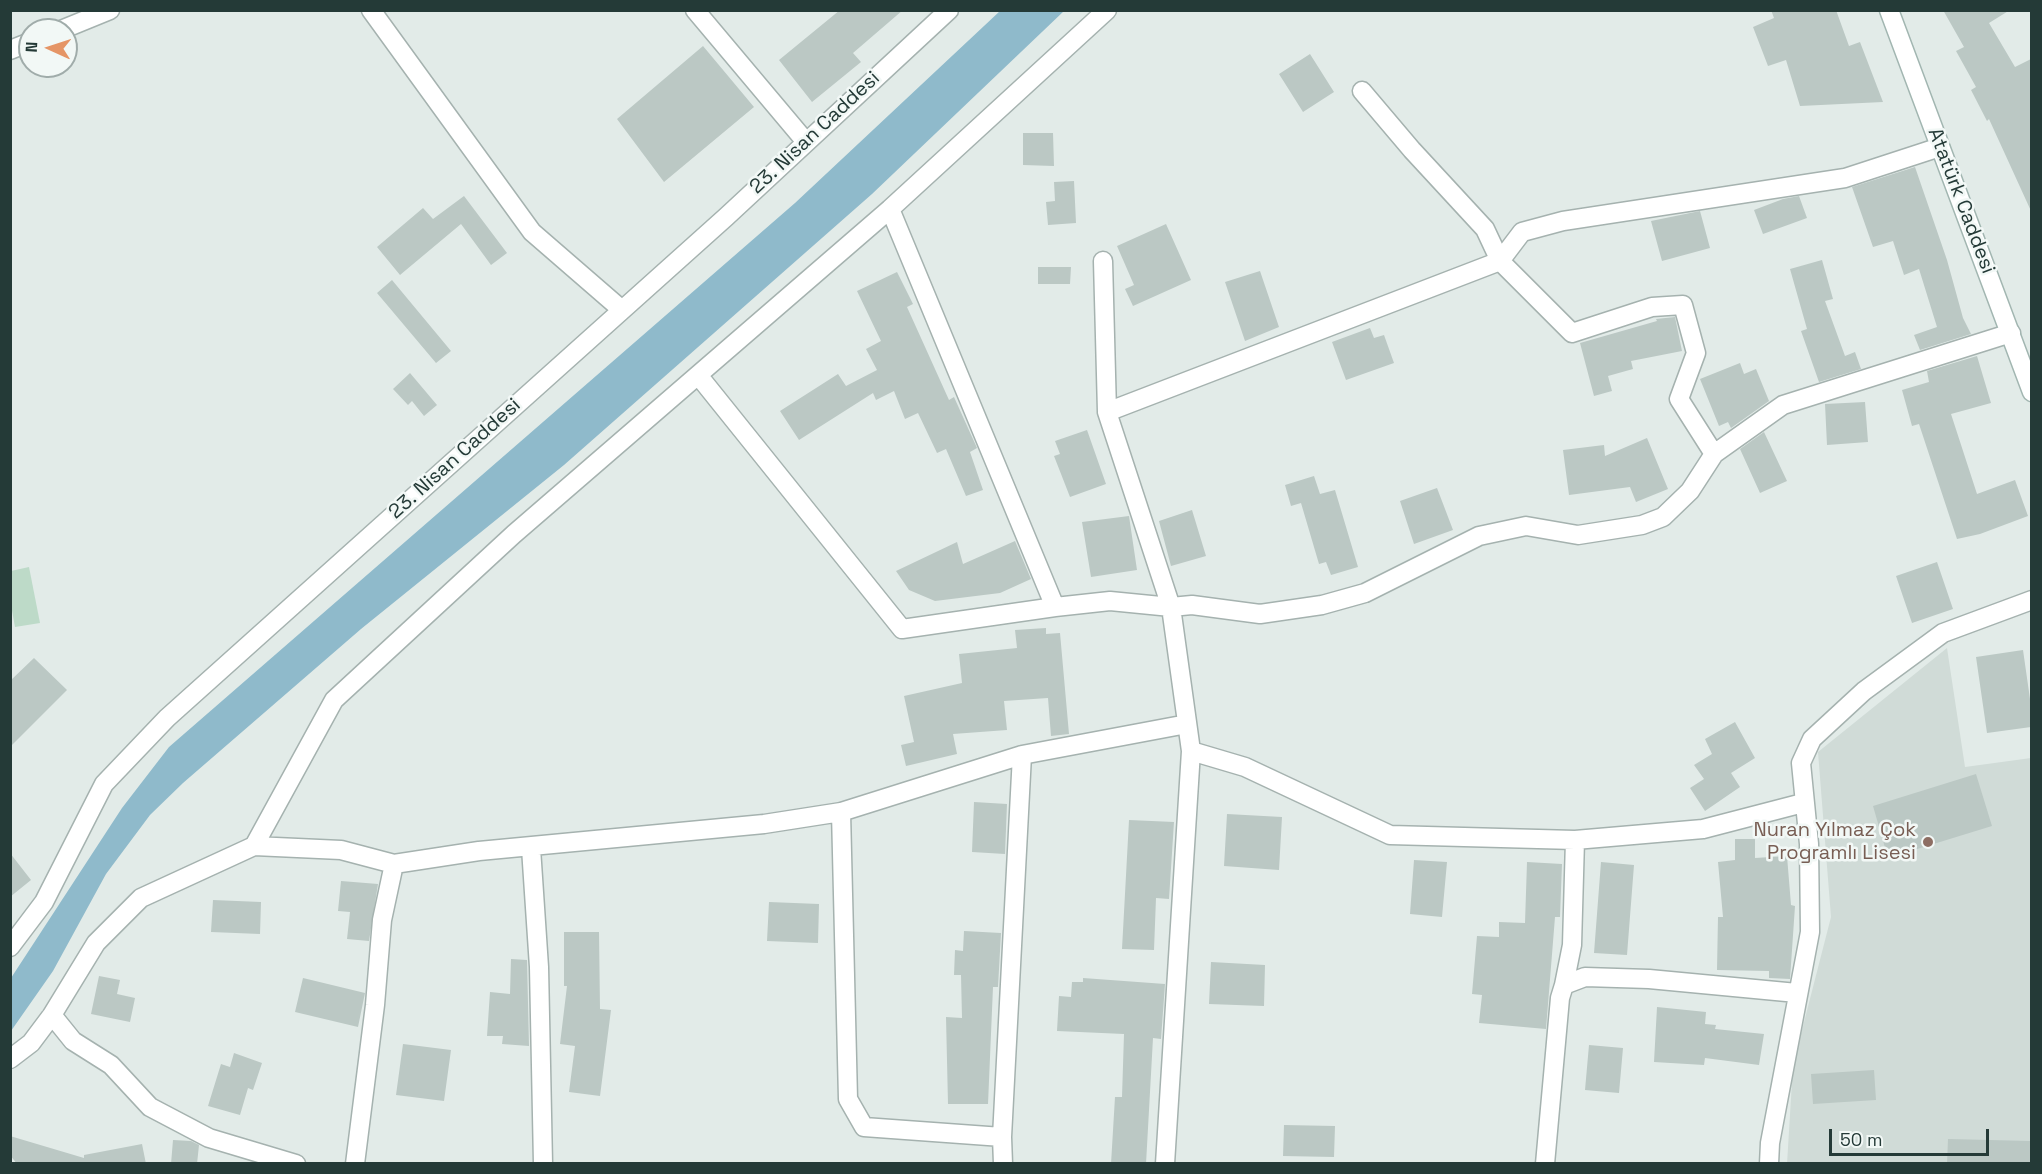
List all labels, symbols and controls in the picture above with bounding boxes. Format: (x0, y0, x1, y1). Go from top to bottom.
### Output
north arrow (18, 18, 78, 78)
text: N (21, 41, 42, 53)
street label: 23. Nisan Caddesi (745, 67, 885, 199)
street label: Atatürk Caddesi (1922, 125, 2000, 277)
street label: 23. Nisan Caddesi (384, 394, 526, 524)
place label: Nuran Yılmaz Çok Programlı Lisesi (1754, 819, 1916, 866)
marker: Nuran Yılmaz Çok Programlı Lisesi (1921, 835, 1935, 849)
scale bar (1832, 1117, 1992, 1155)
text: 50 m (1840, 1128, 1882, 1151)

